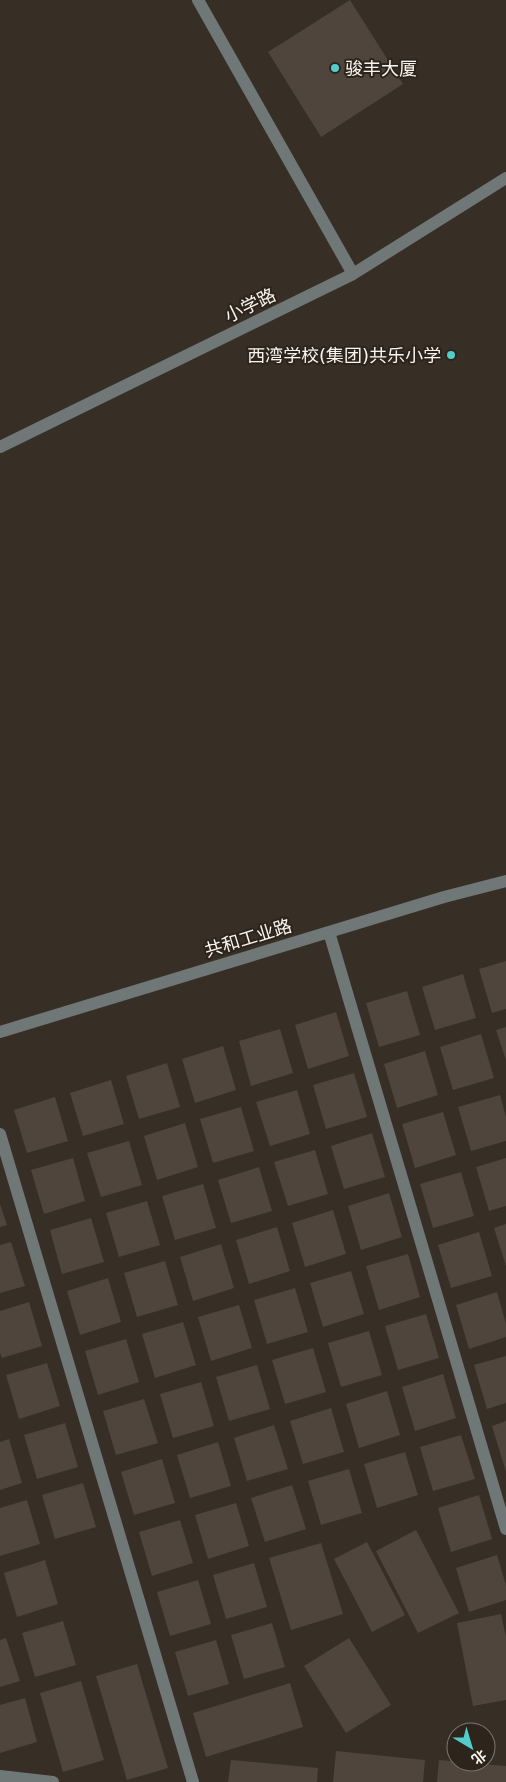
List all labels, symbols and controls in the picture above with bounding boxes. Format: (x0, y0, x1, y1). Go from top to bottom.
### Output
place label: 骏丰大厦 (345, 58, 417, 79)
marker: 骏丰大厦 (329, 62, 341, 74)
street label: 小学路 (221, 284, 279, 326)
place label: 西湾学校(集团)共乐小学 (247, 345, 441, 366)
marker: 西湾学校(集团)共乐小学 (445, 349, 457, 361)
street label: 共和工业路 (202, 915, 294, 961)
north arrow (446, 1722, 496, 1772)
text: 北 (469, 1747, 489, 1768)

